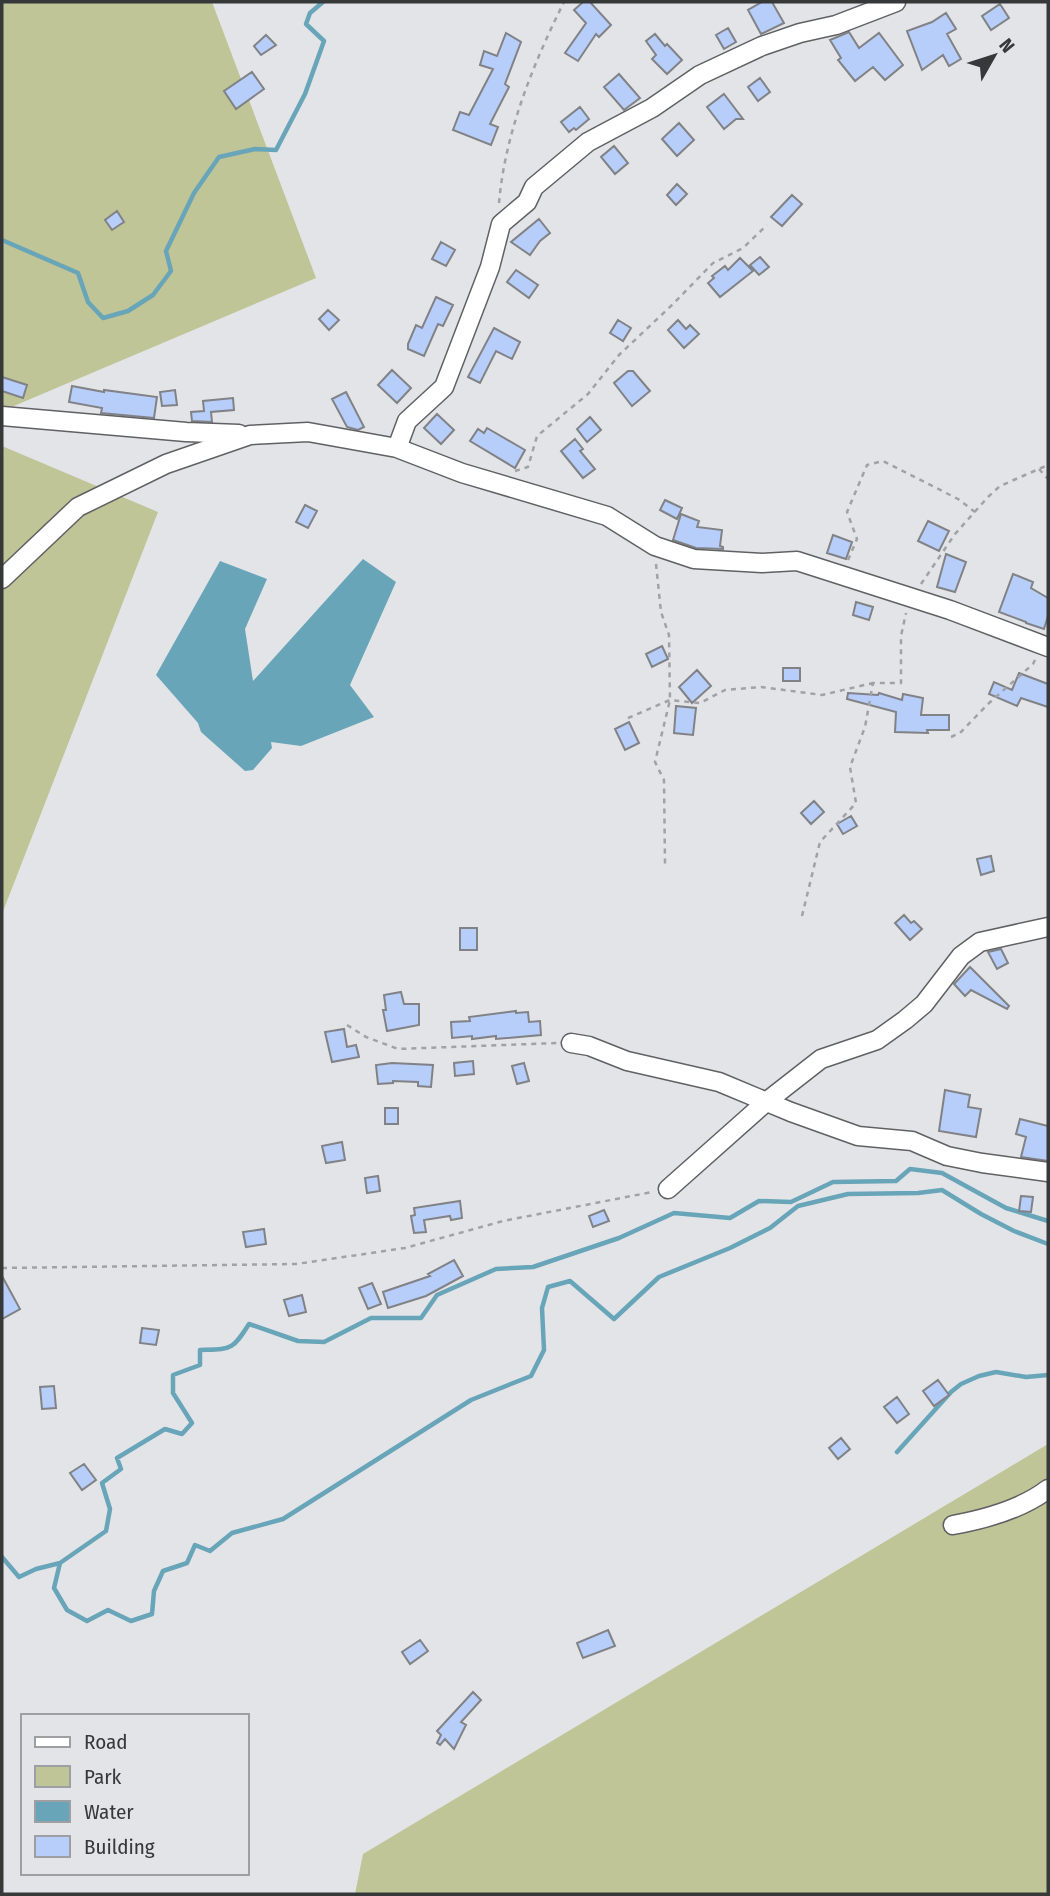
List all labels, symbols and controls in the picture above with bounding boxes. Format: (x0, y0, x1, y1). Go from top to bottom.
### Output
north arrow (959, 21, 1029, 91)
text: N (994, 34, 1019, 57)
legend (21, 1714, 248, 1875)
text: Road (84, 1729, 128, 1755)
text: Park (84, 1764, 122, 1790)
text: Water (84, 1799, 134, 1825)
text: Building (84, 1834, 155, 1860)

